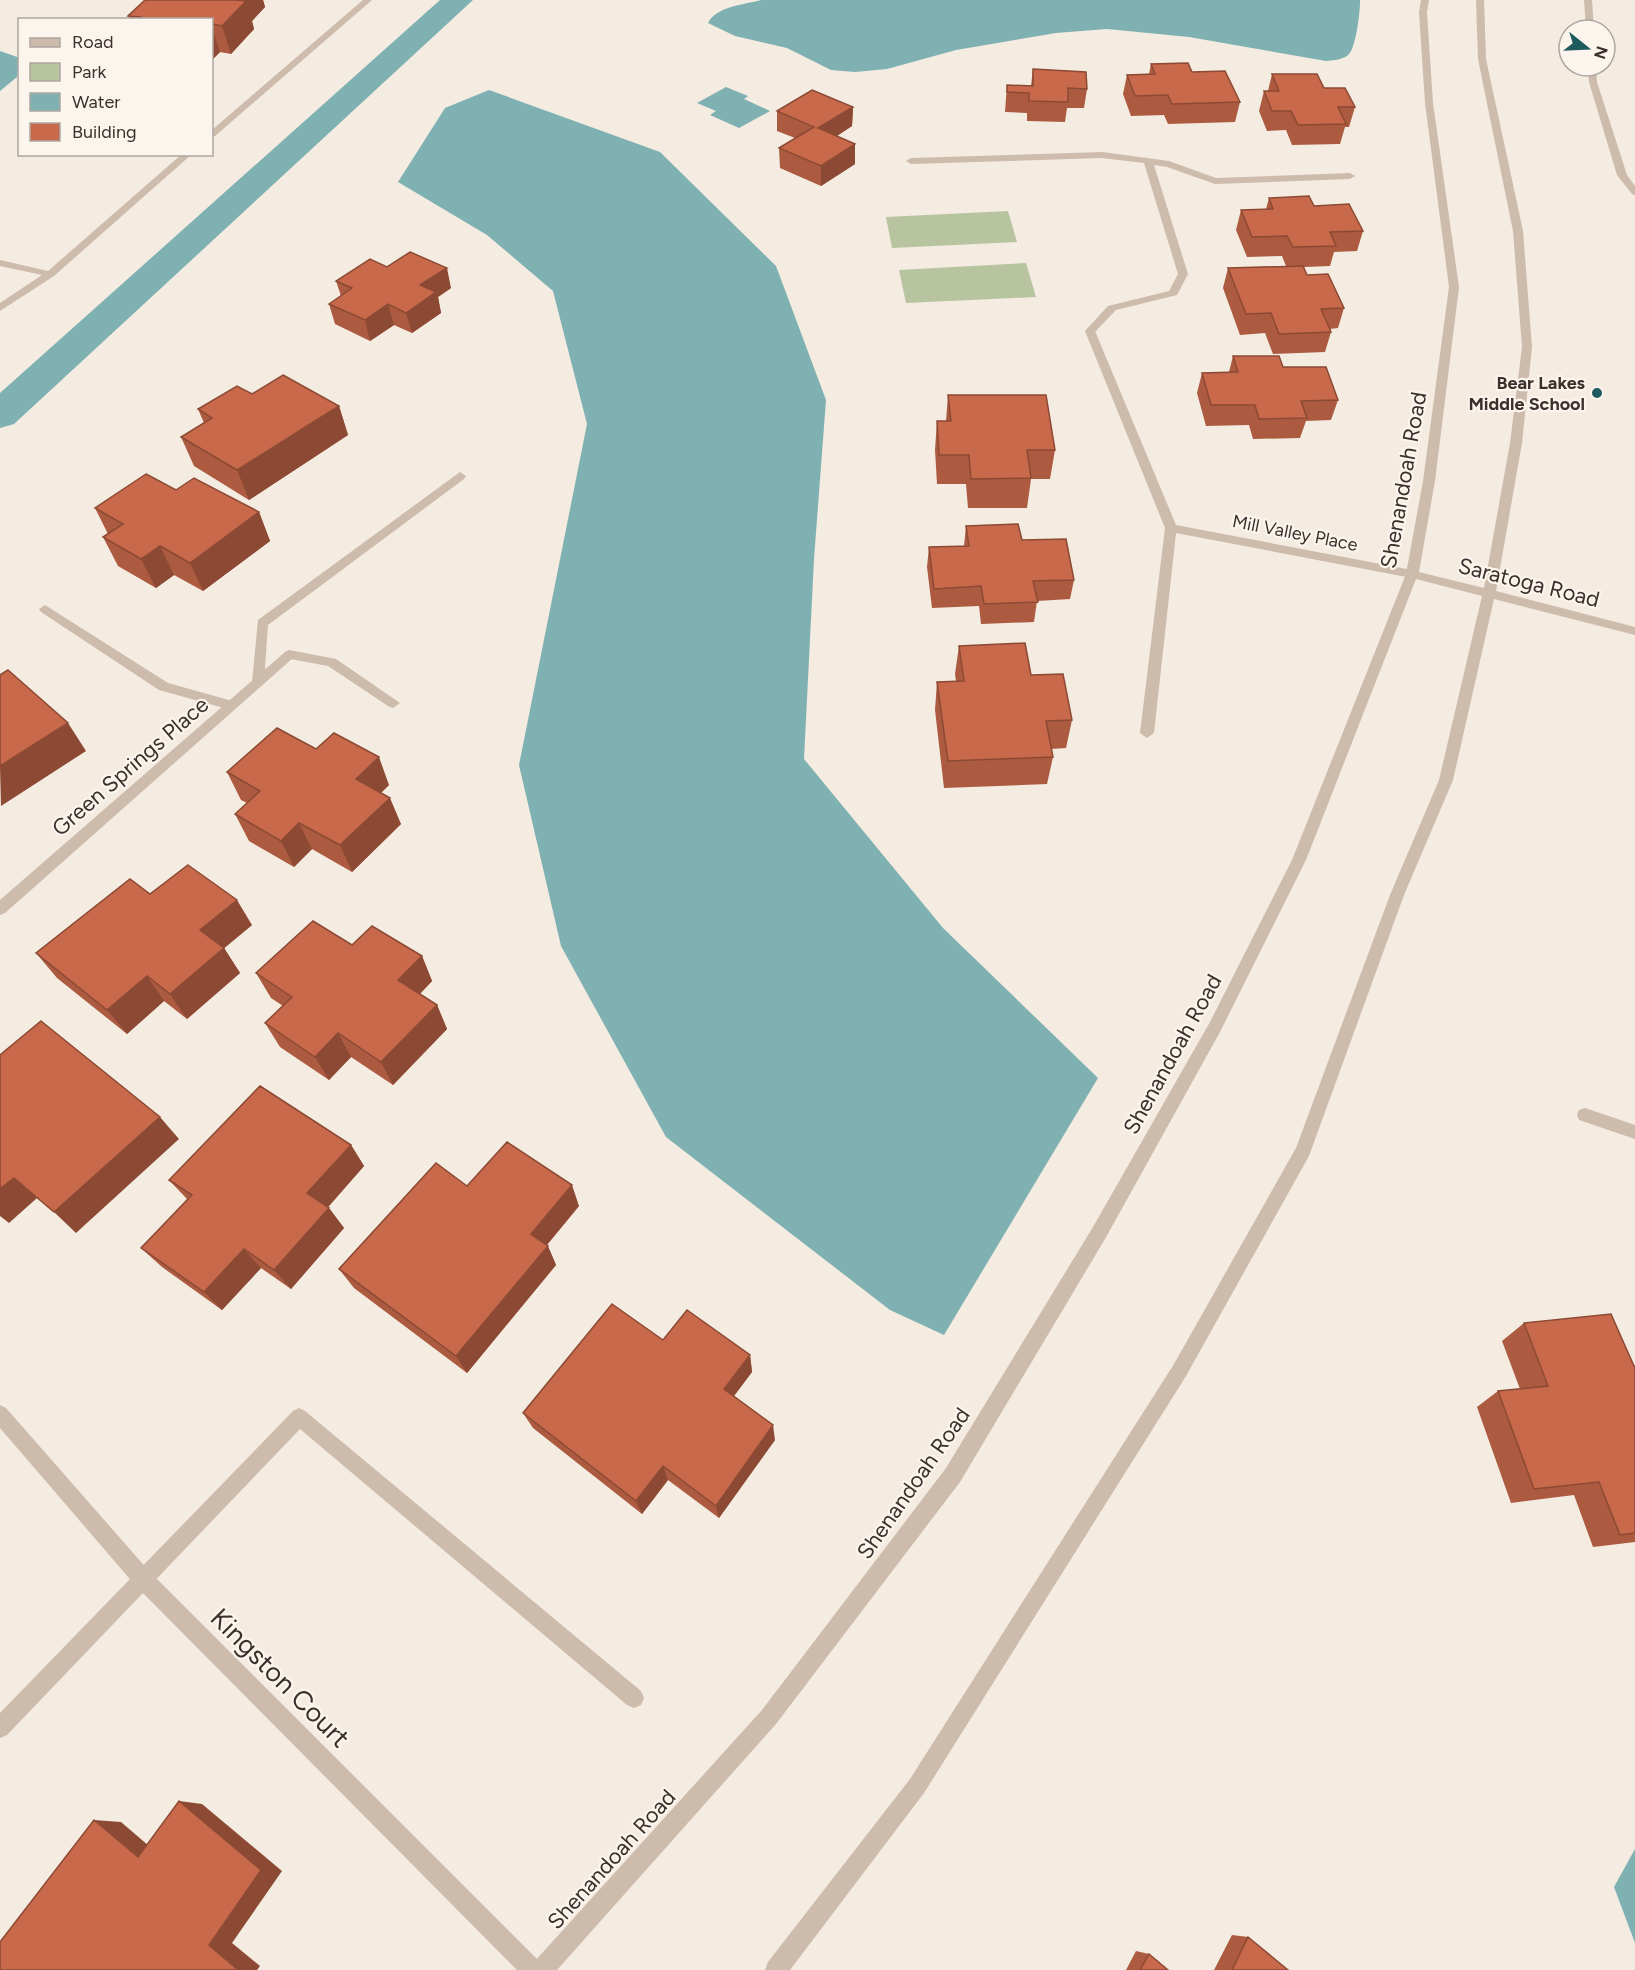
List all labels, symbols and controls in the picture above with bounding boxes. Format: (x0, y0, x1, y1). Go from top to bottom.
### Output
legend (18, 18, 213, 156)
north arrow (1557, 18, 1617, 78)
text: Road (72, 31, 113, 53)
text: N (1590, 44, 1612, 61)
text: Park (72, 61, 107, 83)
text: Water (72, 91, 120, 113)
text: Building (72, 121, 137, 143)
place label: Bear Lakes Middle School (1468, 372, 1586, 415)
marker: Bear Lakes Middle School (1590, 386, 1604, 400)
street label: Shenandoah Road (1375, 390, 1432, 570)
street label: Mill Valley Place (1230, 510, 1360, 556)
street label: Saratoga Road (1455, 552, 1602, 613)
street label: Green Springs Place (47, 691, 214, 842)
street label: Shenandoah Road (1117, 970, 1228, 1139)
street label: Shenandoah Road (851, 1402, 976, 1564)
street label: Kingston Court (204, 1601, 357, 1754)
street label: Shenandoah Road (542, 1784, 681, 1935)

